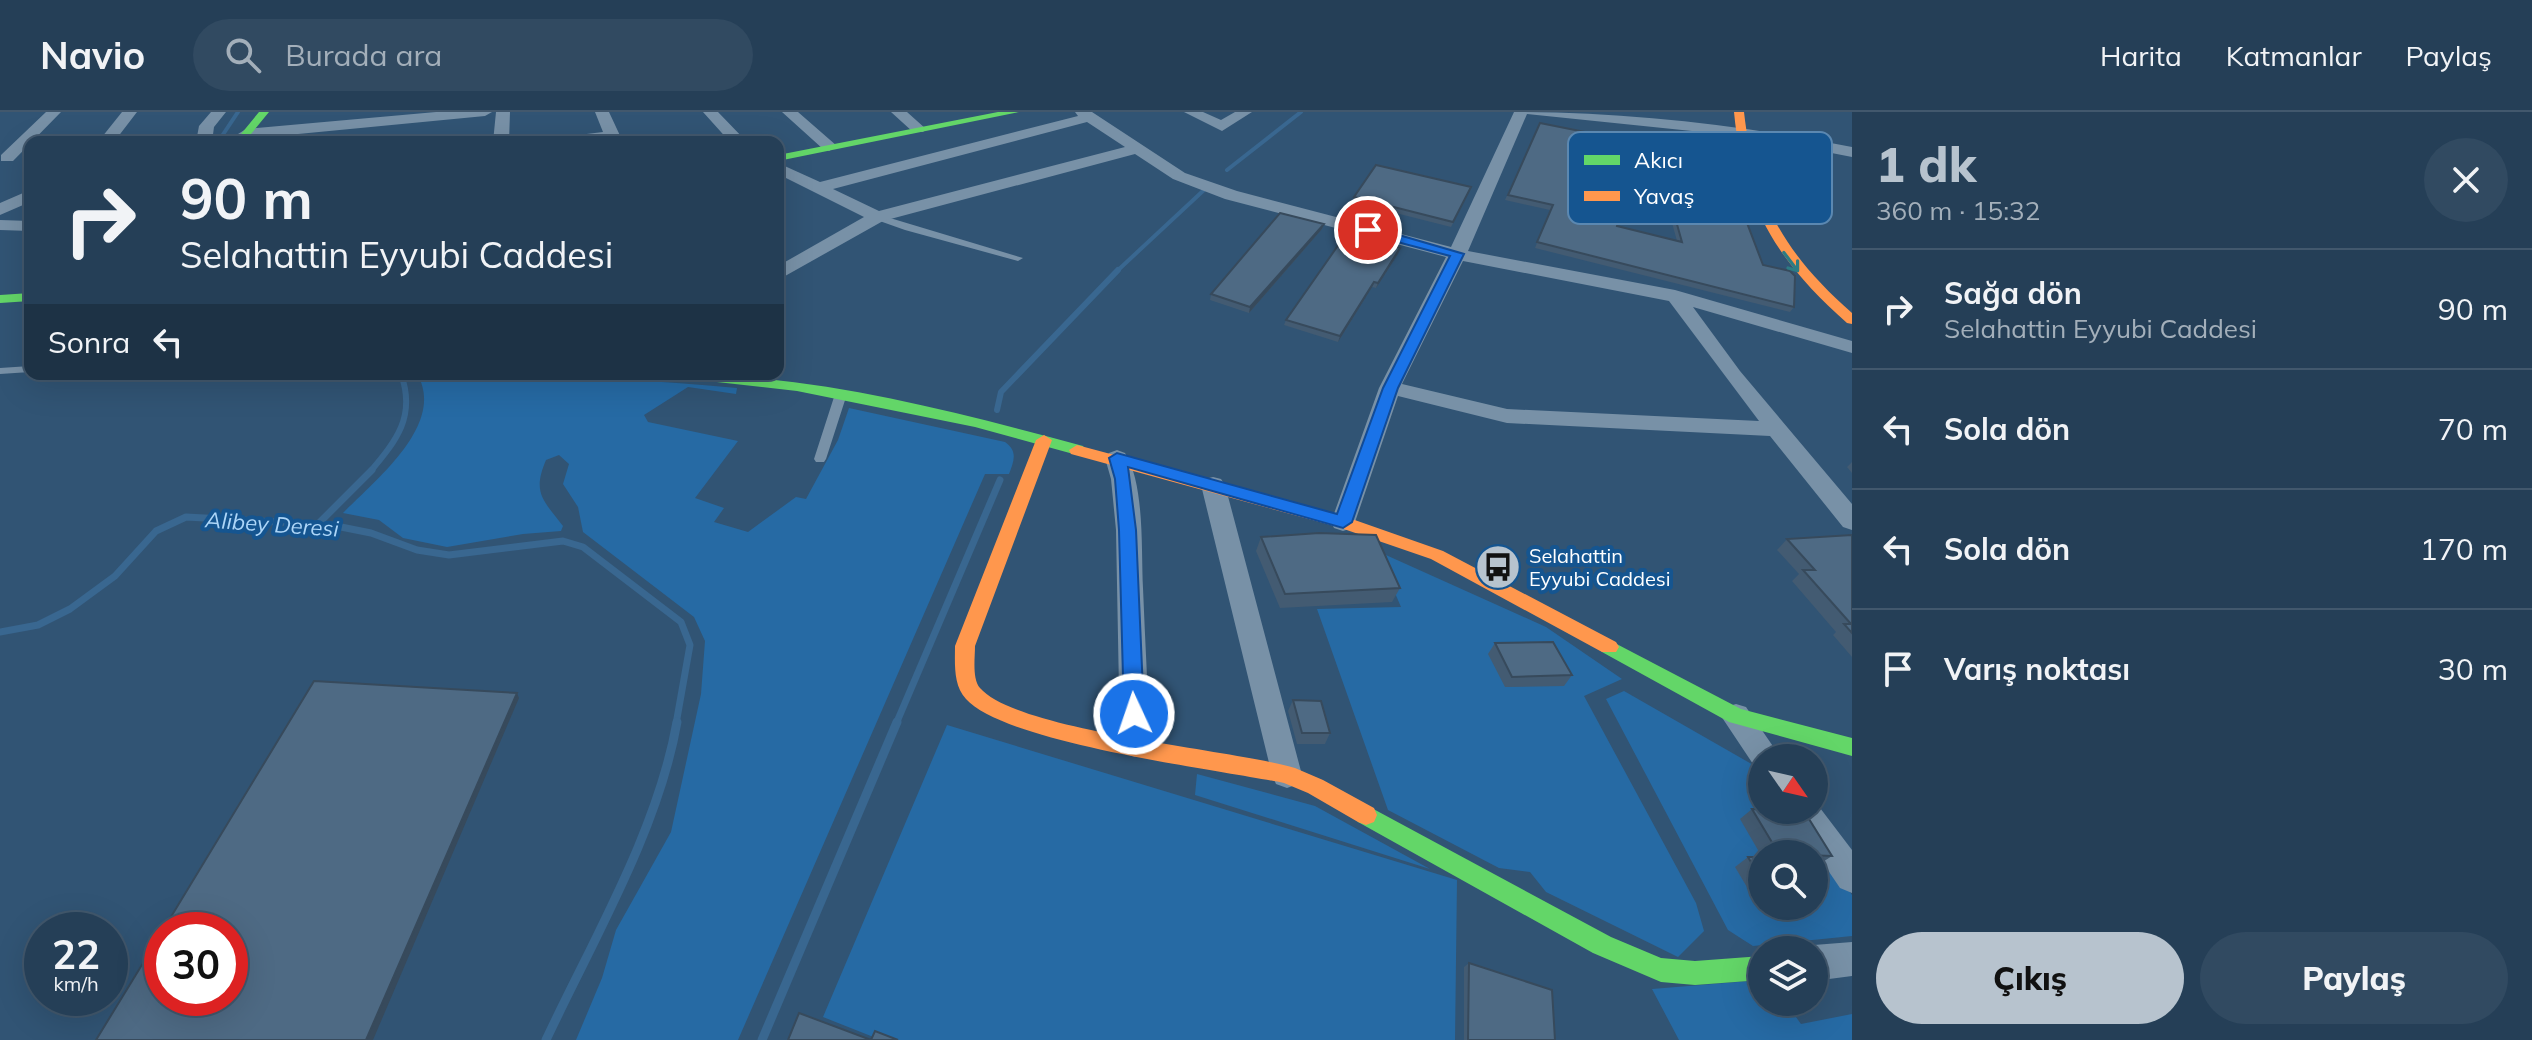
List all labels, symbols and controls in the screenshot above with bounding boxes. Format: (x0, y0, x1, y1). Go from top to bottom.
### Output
search box (193, 19, 753, 91)
text: Navio (40, 31, 145, 79)
icon: search (221, 33, 265, 77)
text: Burada ara (285, 36, 442, 74)
text: Harita (2100, 38, 2182, 73)
text: Katmanlar (2226, 38, 2362, 73)
text: Paylaş (2406, 38, 2492, 73)
legend (1568, 132, 1832, 224)
text: 1 dk (1876, 134, 1976, 194)
button: close (2424, 138, 2508, 222)
text: Akıcı (1634, 146, 1683, 174)
text: 90 m (180, 163, 313, 233)
icon: right (48, 168, 152, 272)
text: Yavaş (1633, 182, 1694, 210)
text: 360 m · 15:32 (1876, 194, 2040, 227)
pin (1334, 196, 1402, 264)
icon: arrive (1346, 208, 1390, 252)
text: Selahattin Eyyubi Caddesi (180, 232, 613, 277)
one-way arrow (1782, 251, 1799, 272)
text: Sağa dön (1944, 274, 2082, 312)
icon: right (1876, 287, 1920, 331)
text: 90 m (2438, 290, 2508, 328)
text: Selahattin Eyyubi Caddesi (1944, 312, 2257, 345)
icon: left (146, 320, 190, 364)
text: Sonra (48, 323, 130, 361)
icon: left (1876, 407, 1920, 451)
text: Sola dön (1944, 410, 2070, 448)
text: 70 m (2438, 410, 2508, 448)
water label: Alibey Deresi (203, 505, 340, 543)
icon: left (1876, 527, 1920, 571)
text: Sola dön (1944, 530, 2070, 568)
text: 170 m (2420, 530, 2508, 568)
bus stop icon: Selahattin Eyyubi Caddesi (1474, 543, 1522, 591)
place label: Selahattin Eyyubi Caddesi (1529, 543, 1671, 591)
icon: arrive (1876, 647, 1920, 691)
text: Varış noktası (1944, 650, 2130, 688)
text: 30 m (2438, 650, 2508, 688)
position arrow (1092, 672, 1176, 756)
north arrow (1748, 744, 1828, 824)
map controls (1748, 744, 1828, 1016)
button: search (1748, 840, 1828, 920)
speed limit sign: 30 (144, 912, 248, 1016)
text: 22 (52, 929, 100, 979)
button: Çıkış (1876, 932, 2184, 1024)
button: Paylaş (2200, 932, 2508, 1024)
button: layers (1748, 936, 1828, 1016)
text: km/h (53, 971, 99, 996)

